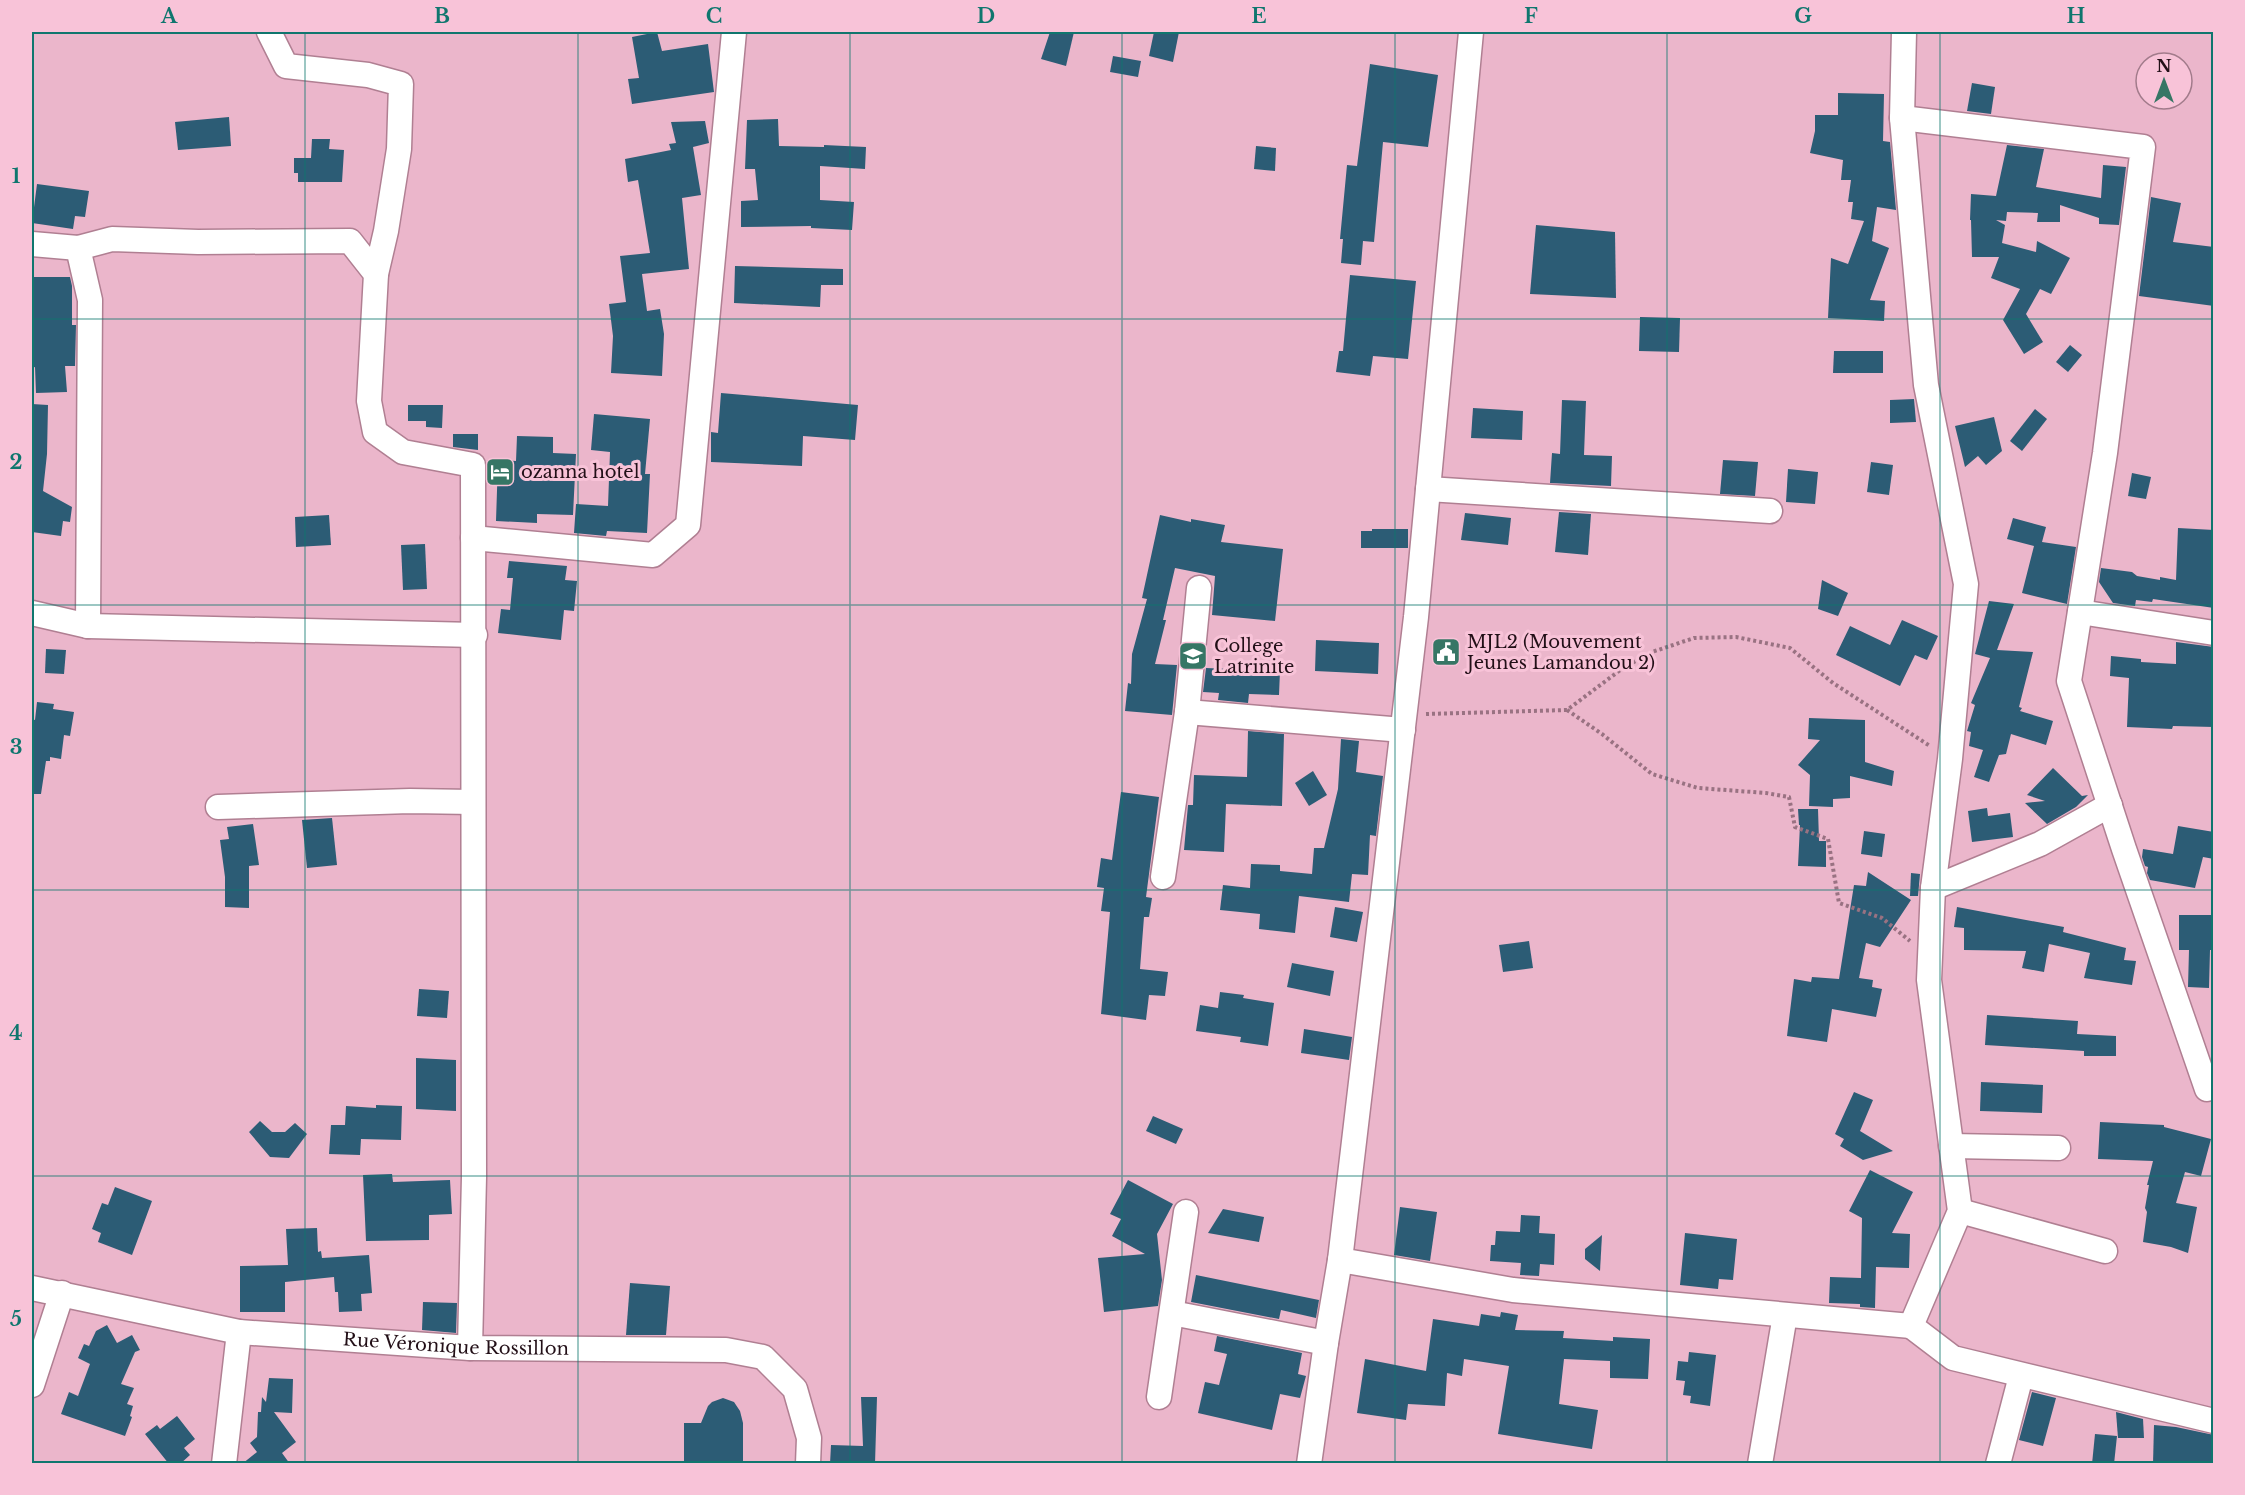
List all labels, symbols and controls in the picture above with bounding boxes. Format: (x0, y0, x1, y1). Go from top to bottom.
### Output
text: A (160, 4, 178, 28)
text: B (434, 4, 450, 28)
text: C (706, 4, 722, 28)
text: D (977, 4, 995, 28)
text: E (1251, 4, 1267, 28)
text: F (1524, 4, 1538, 28)
text: G (1794, 4, 1812, 28)
text: H (2067, 4, 2086, 28)
north arrow (2134, 51, 2194, 111)
text: N (2156, 56, 2172, 76)
text: 1 (12, 164, 21, 188)
text: 2 (9, 450, 23, 474)
hotel icon: ozanna hotel (484, 456, 516, 488)
place label: ozanna hotel (521, 461, 640, 483)
place label: MJL2 (Mouvement Jeunes Lamandou 2) (1465, 631, 1655, 674)
place label: College Latrinite (1214, 635, 1294, 678)
public building icon: MJL2 (Mouvement Jeunes Lamandou 2) (1430, 636, 1462, 668)
school or university icon: College Latrinite (1177, 640, 1209, 672)
text: 3 (10, 735, 22, 759)
text: 4 (9, 1021, 23, 1045)
text: 5 (10, 1307, 22, 1331)
street label: Rue Véronique Rossillon (342, 1328, 569, 1360)

